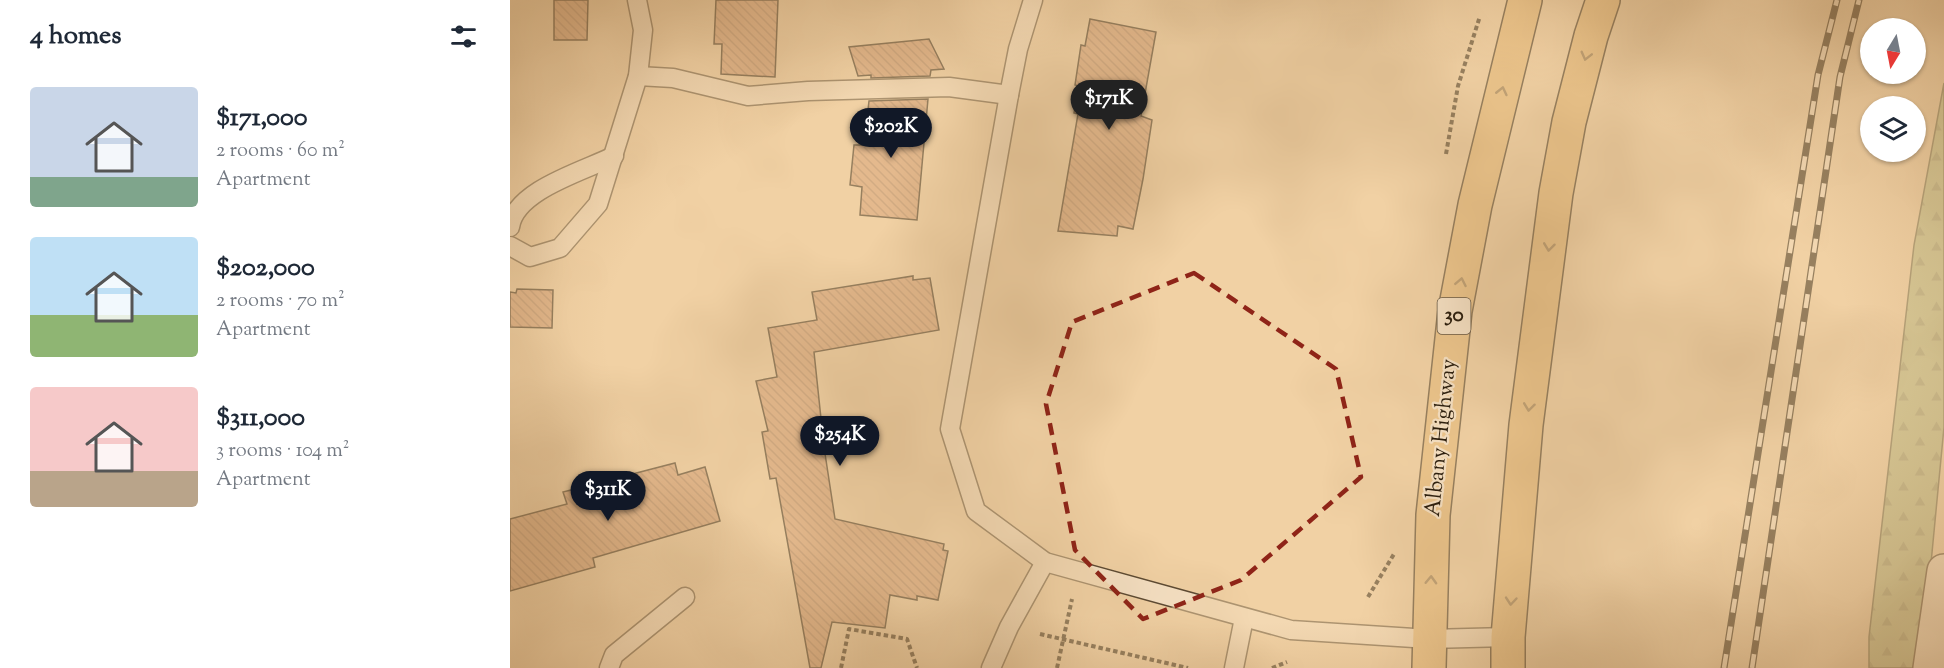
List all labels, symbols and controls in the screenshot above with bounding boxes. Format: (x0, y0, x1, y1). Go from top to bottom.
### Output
text: 4 homes (30, 18, 121, 55)
north arrow (1860, 18, 1926, 84)
map controls (1860, 18, 1926, 162)
icon: filters (447, 20, 480, 53)
one-way arrow (1581, 51, 1594, 61)
pin: $171K (1067, 80, 1151, 131)
text: $171K (1085, 85, 1133, 114)
one-way arrow (1494, 87, 1507, 97)
button: layers (1860, 96, 1926, 162)
text: $171,000 (216, 100, 308, 137)
pin: $202K (849, 108, 933, 159)
icon: home (78, 111, 150, 183)
text: $202K (864, 113, 918, 142)
text: 2 rooms · 60 m² (216, 137, 345, 166)
text: Apartment (216, 166, 311, 195)
one-way arrow (1543, 243, 1555, 252)
text: $202,000 (216, 250, 315, 287)
icon: home (78, 261, 150, 333)
one-way arrow (1454, 277, 1467, 287)
text: 2 rooms · 70 m² (216, 287, 345, 316)
road number: 30 (1438, 298, 1470, 334)
text: Apartment (216, 316, 311, 345)
street label: Albany Highway (1418, 357, 1466, 519)
text: $311,000 (216, 400, 305, 437)
one-way arrow (1523, 402, 1535, 411)
icon: home (78, 411, 150, 483)
pin: $254K (798, 416, 882, 467)
text: $254K (814, 421, 866, 450)
text: 3 rooms · 104 m² (216, 437, 350, 466)
text: Apartment (216, 466, 311, 495)
pin: $311K (566, 471, 650, 522)
text: $311K (585, 476, 631, 505)
one-way arrow (1425, 576, 1437, 585)
one-way arrow (1505, 596, 1518, 606)

